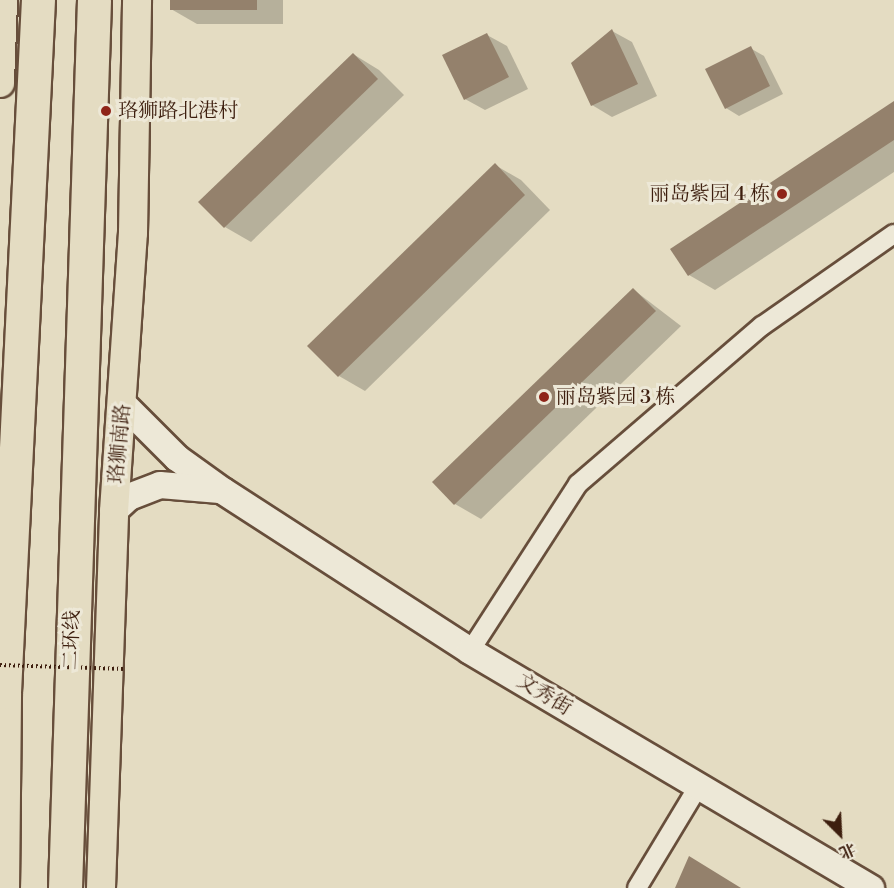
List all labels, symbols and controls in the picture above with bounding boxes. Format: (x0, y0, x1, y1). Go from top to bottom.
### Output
place label: 珞狮路北港村 (118, 99, 238, 123)
marker: 珞狮路北港村 (99, 104, 113, 118)
place label: 丽岛紫园 4 栋 (650, 182, 770, 206)
marker: 丽岛紫园 4 栋 (775, 187, 789, 201)
place label: 丽岛紫园 3 栋 (556, 385, 675, 409)
marker: 丽岛紫园 3 栋 (537, 390, 551, 404)
street label: 珞狮南路 (105, 403, 135, 485)
street label: 二环线 (59, 610, 85, 670)
street label: 文秀街 (512, 669, 576, 721)
north arrow (810, 804, 870, 864)
text: 北 (836, 838, 859, 863)

